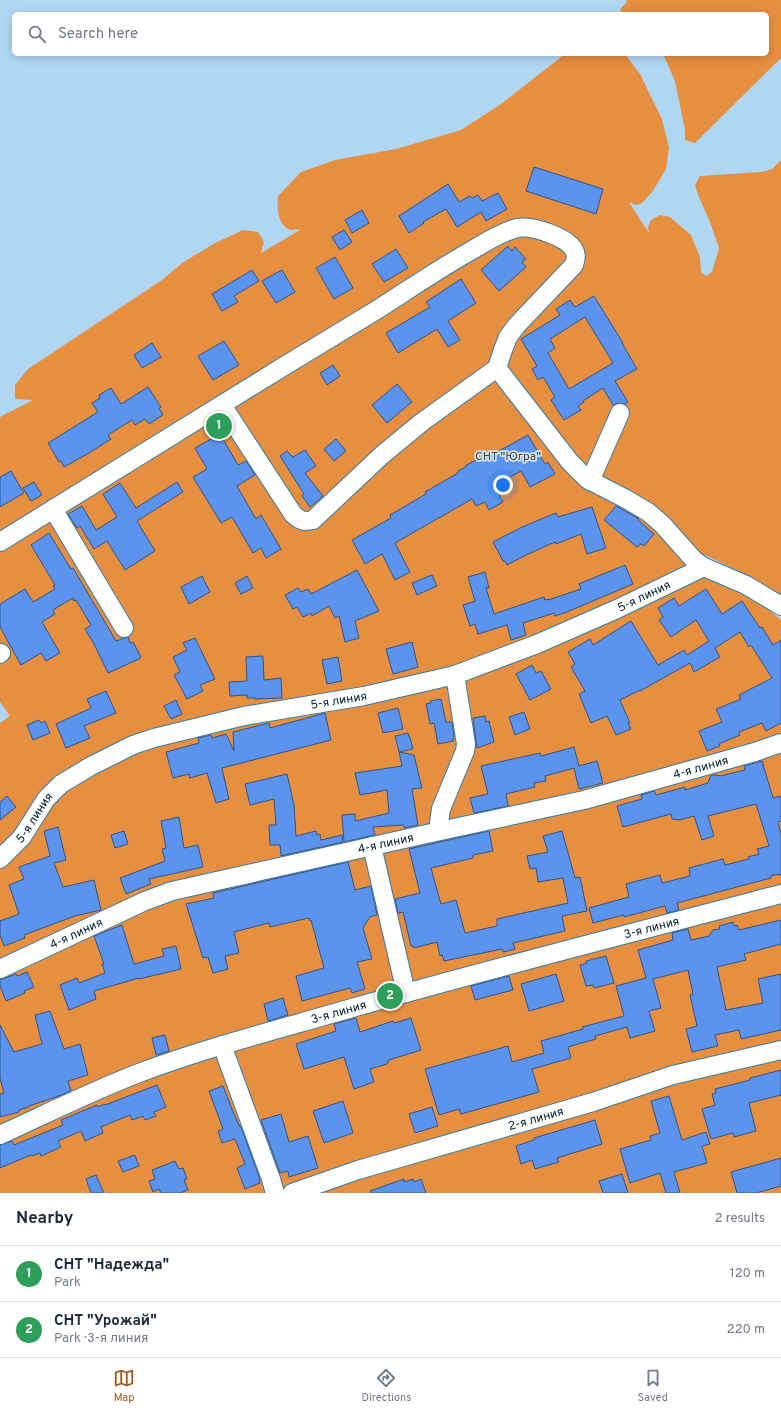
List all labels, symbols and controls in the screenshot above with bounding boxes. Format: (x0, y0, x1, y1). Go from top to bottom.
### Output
search box (12, 12, 769, 56)
icon: search (26, 23, 48, 45)
text: Search here (58, 25, 138, 44)
pin: 1 (206, 411, 232, 441)
park label: СНТ "Югра" (475, 449, 541, 465)
your location (493, 475, 513, 495)
street label: 5-я линия (615, 577, 674, 616)
street label: 5-я линия (309, 689, 368, 714)
street label: 4-я линия (671, 753, 731, 784)
street label: 5-я линия (13, 789, 57, 847)
street label: 4-я линия (356, 830, 416, 858)
street label: 3-я линия (622, 914, 681, 943)
street label: 4-я линия (47, 915, 106, 954)
pin: 2 (377, 981, 403, 1011)
street label: 3-я линия (309, 997, 368, 1028)
street label: 2-я линия (506, 1104, 566, 1135)
text: Nearby (16, 1208, 73, 1230)
text: 2 results (715, 1211, 765, 1227)
text: СНТ "Надежда" (54, 1256, 169, 1275)
text: 1 (26, 1266, 32, 1282)
text: 120 m (730, 1266, 765, 1282)
text: Park (54, 1275, 81, 1291)
text: СНТ "Урожай" (54, 1312, 157, 1331)
text: 2 (25, 1322, 33, 1338)
text: 220 m (727, 1322, 765, 1338)
text: Park · 3-я линия (54, 1331, 148, 1347)
tab: Map (113, 1367, 135, 1405)
tab: Directions (361, 1367, 411, 1405)
tab: Saved (638, 1367, 668, 1405)

